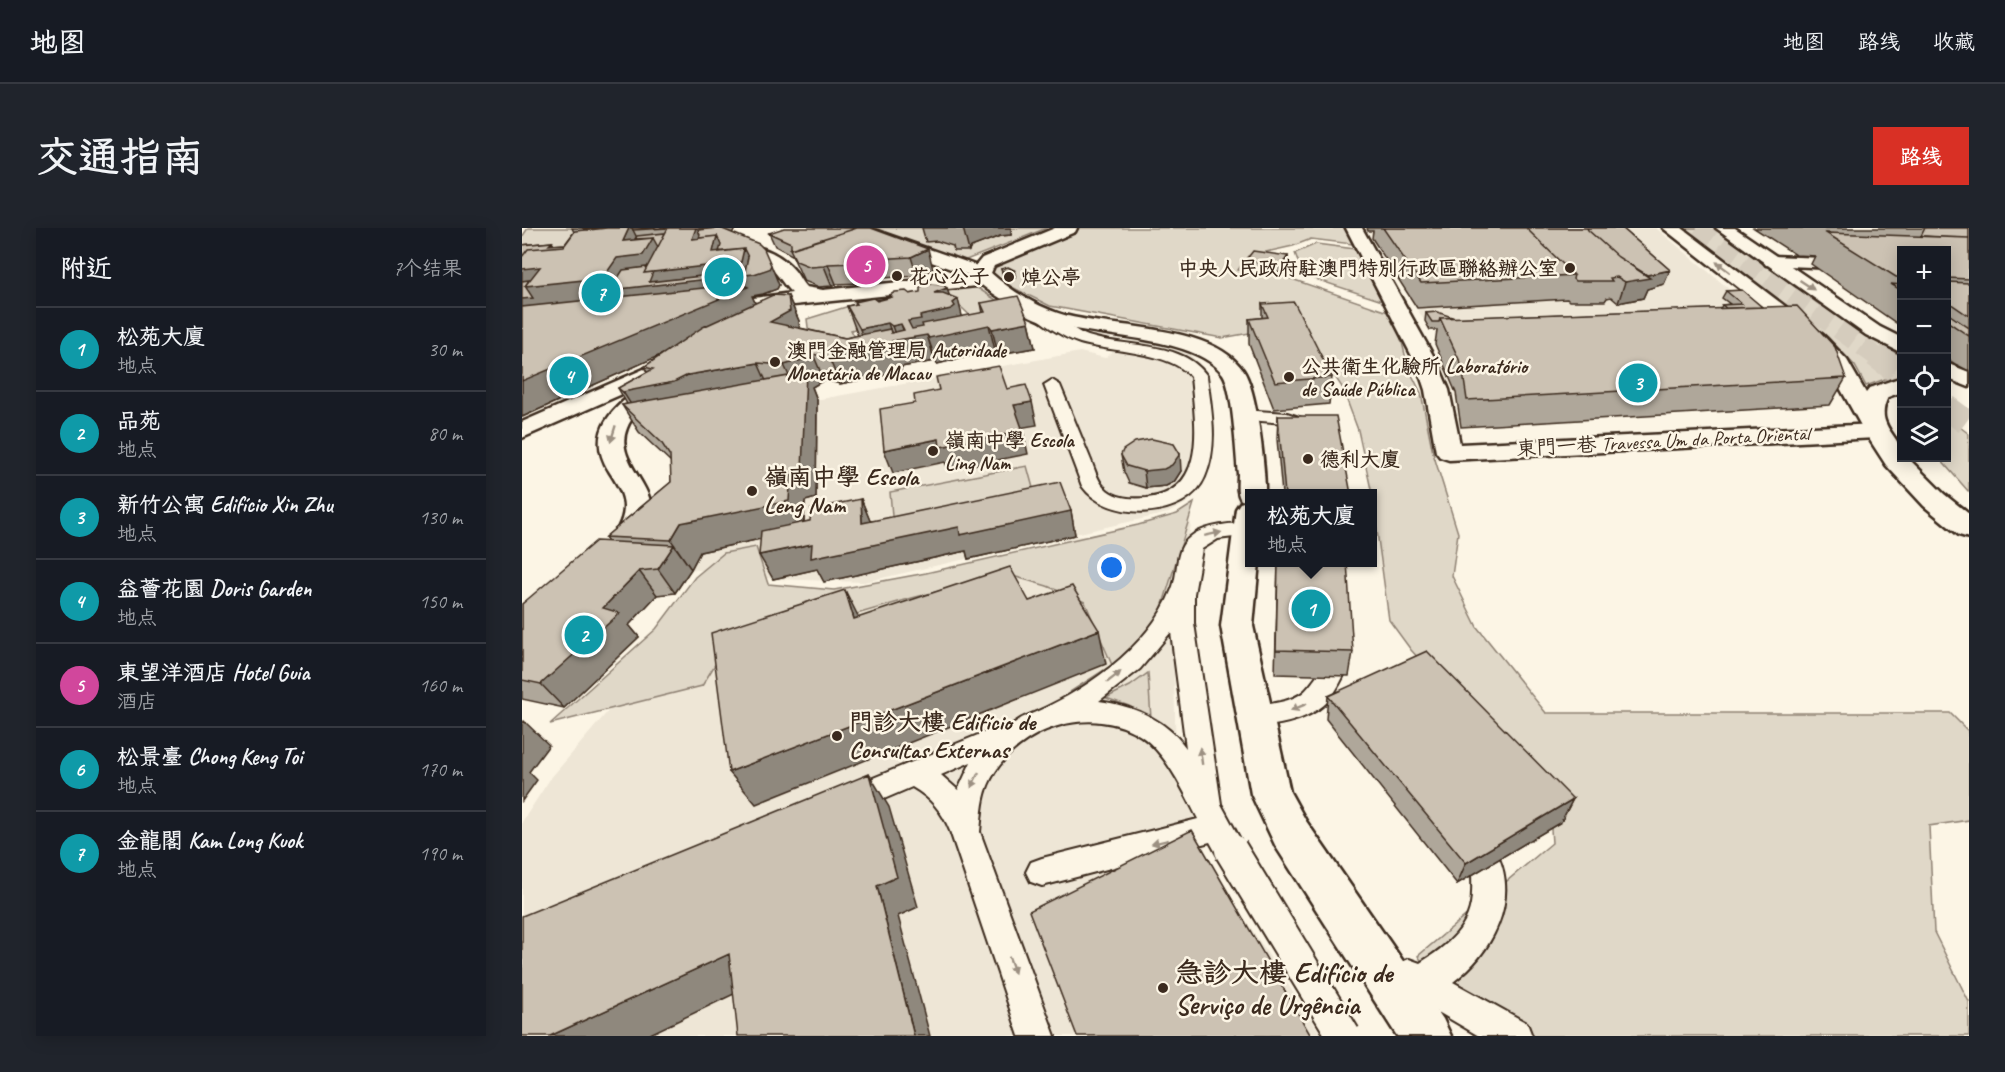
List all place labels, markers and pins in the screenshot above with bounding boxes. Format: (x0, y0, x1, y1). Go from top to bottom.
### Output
pin: 5 (846, 243, 886, 288)
pin: 6 (704, 254, 744, 300)
place label: 中央人民政府駐澳門特別行政區聯絡辦公室 (1178, 256, 1558, 281)
marker: 中央人民政府駐澳門特別行政區聯絡辦公室 (1563, 261, 1577, 275)
place label: 花心公子 (909, 264, 989, 289)
place label: 焯公亭 (1021, 265, 1081, 290)
marker: 花心公子 (890, 269, 904, 283)
pin: 7 (582, 270, 620, 316)
marker: 焯公亭 (1002, 270, 1016, 284)
place label: 澳門金融管理局 Autoridade Monetária de Macau (787, 338, 1007, 386)
pin: 4 (550, 354, 588, 398)
place label: 公共衛生化驗所 Laboratório de Saúde Pública (1301, 354, 1529, 402)
marker: 澳門金融管理局 Autoridade Monetária de Macau (768, 355, 782, 369)
pin: 3 (1618, 360, 1658, 406)
marker: 公共衛生化驗所 Laboratório de Saúde Pública (1282, 370, 1296, 384)
place label: 嶺南中學 Escola Ling Nam (945, 428, 1076, 476)
marker: 嶺南中學 Escola Ling Nam (926, 444, 940, 458)
place label: 德利大廈 (1320, 447, 1400, 472)
marker: 德利大廈 (1301, 452, 1315, 466)
place label: 嶺南中學 Escola Leng Nam (764, 462, 921, 520)
marker: 嶺南中學 Escola Leng Nam (745, 484, 759, 498)
pin: 1 (1292, 586, 1330, 632)
pin: 2 (564, 612, 604, 658)
place label: 門診大樓 Edifício de Consultas Externas (849, 707, 1037, 765)
marker: 門診大樓 Edifício de Consultas Externas (830, 729, 844, 743)
place label: 急診大樓 Edifício de Serviço de Urgência (1175, 955, 1395, 1022)
marker: 急診大樓 Edifício de Serviço de Urgência (1156, 981, 1170, 995)

